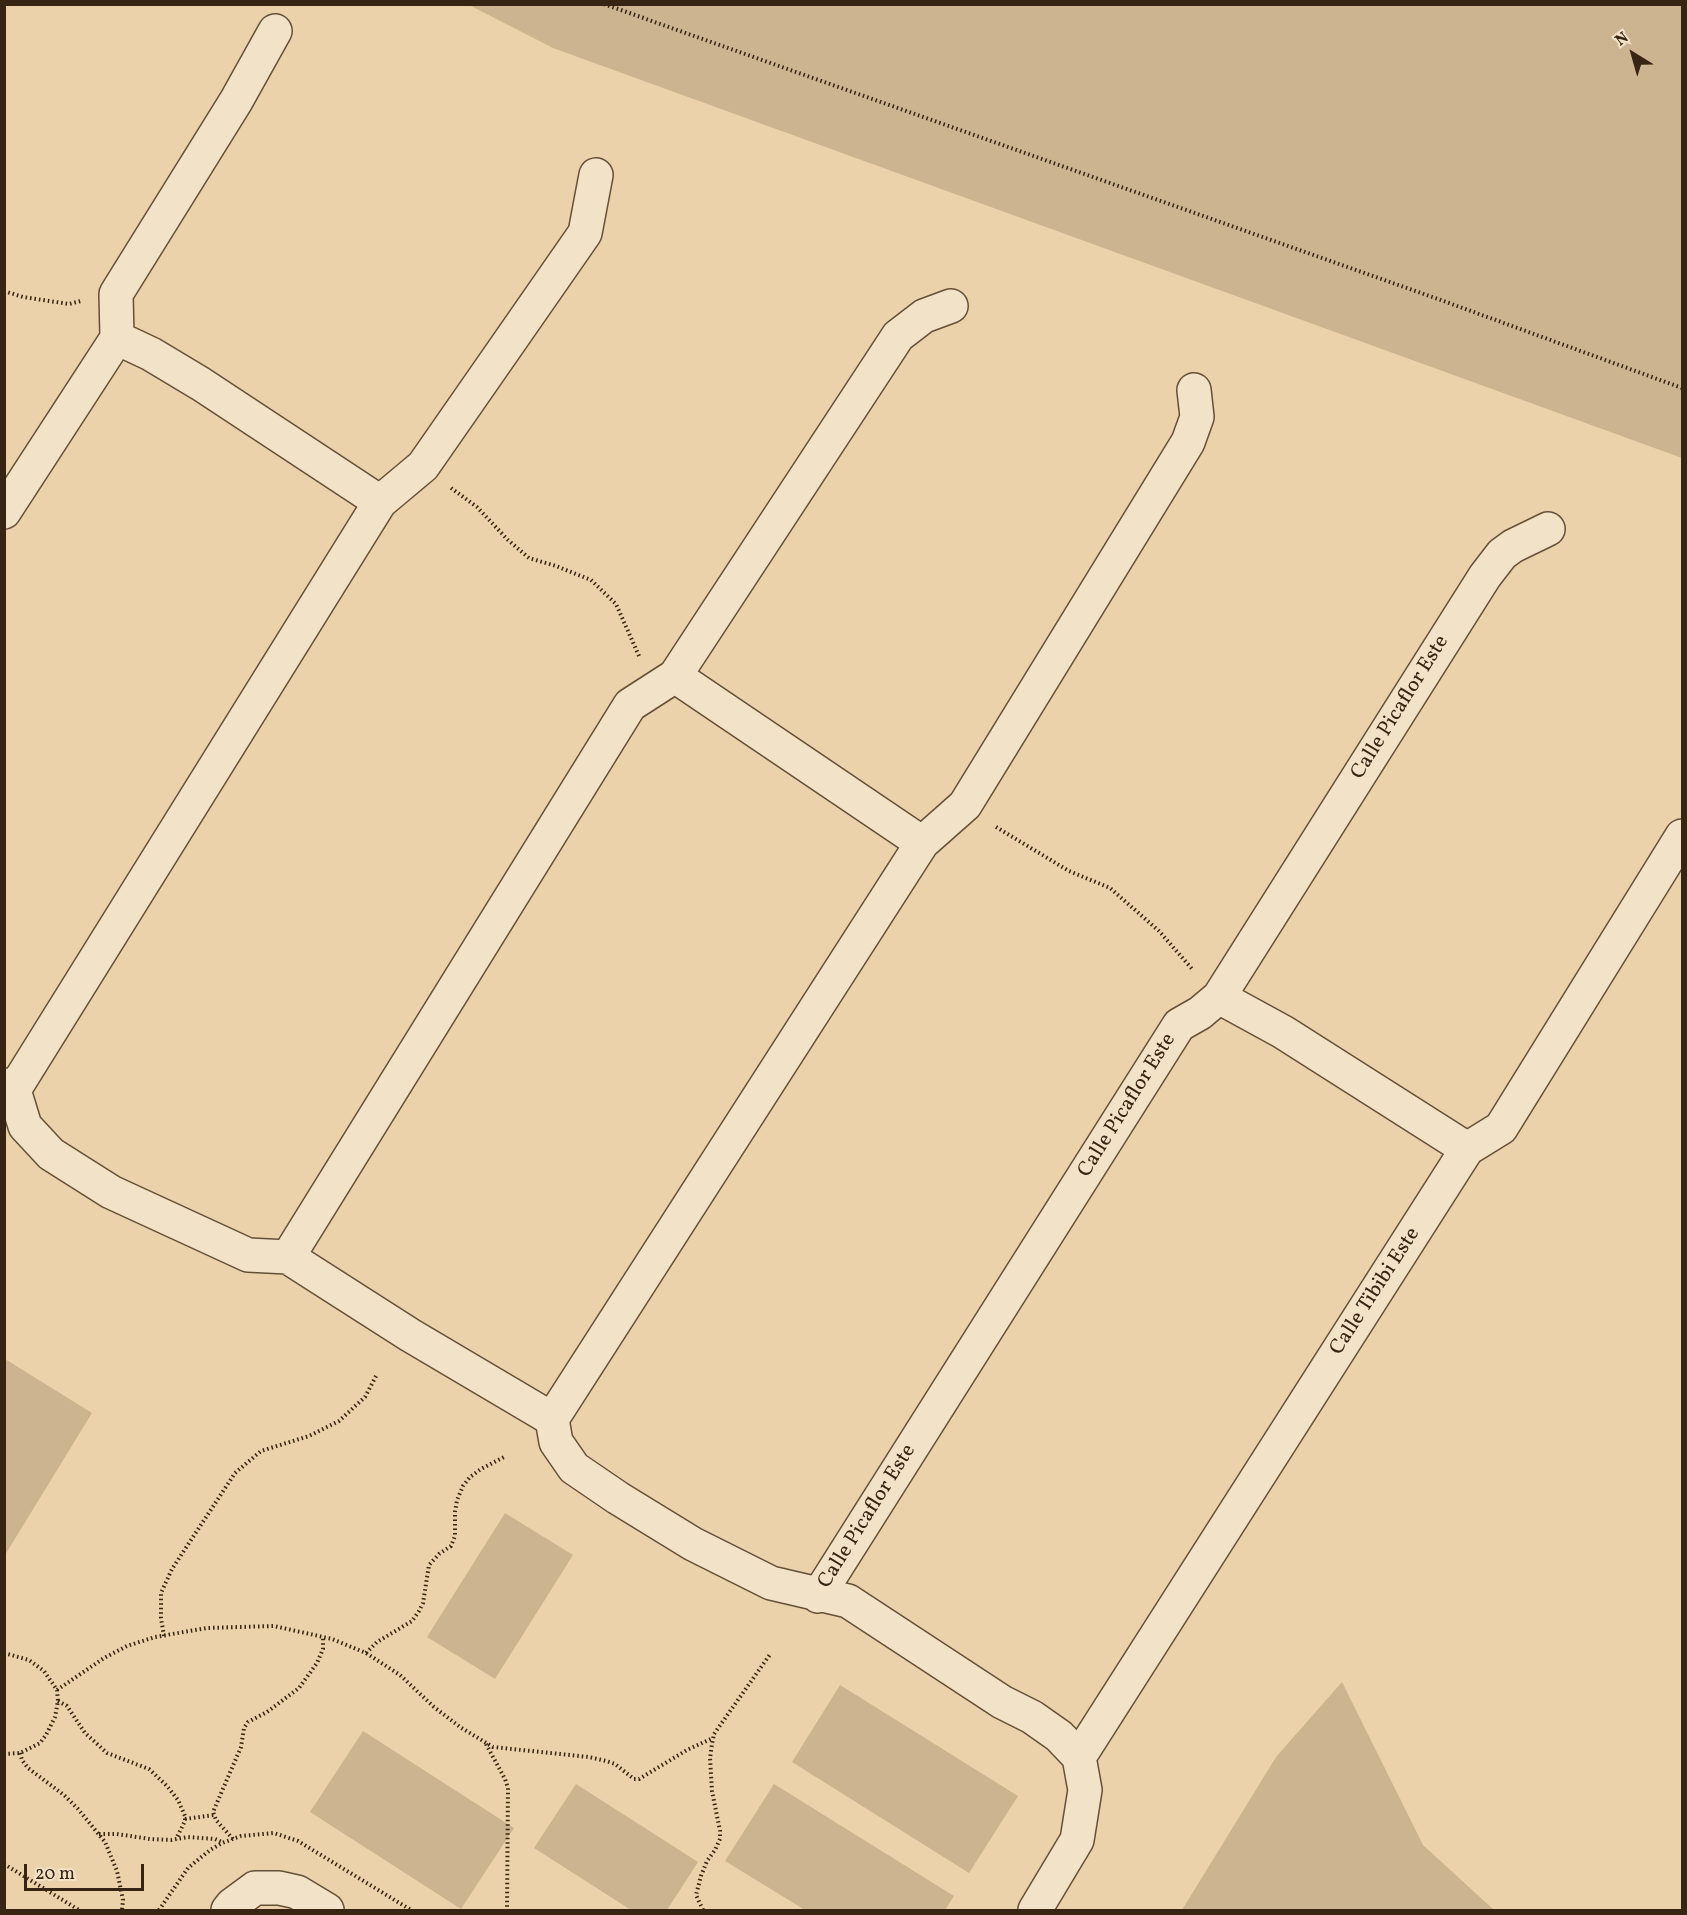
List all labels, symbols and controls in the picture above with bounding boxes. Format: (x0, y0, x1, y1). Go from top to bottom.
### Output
north arrow (1603, 24, 1663, 84)
text: N (1611, 27, 1633, 52)
street label: Calle Picaflor Este (1347, 631, 1455, 785)
street label: Calle Picaflor Este (1074, 1029, 1182, 1183)
street label: Calle Tibibi Este (1325, 1224, 1427, 1360)
street label: Calle Picaflor Este (814, 1440, 922, 1594)
scale bar (27, 1852, 147, 1890)
text: 20 m (35, 1862, 75, 1887)

